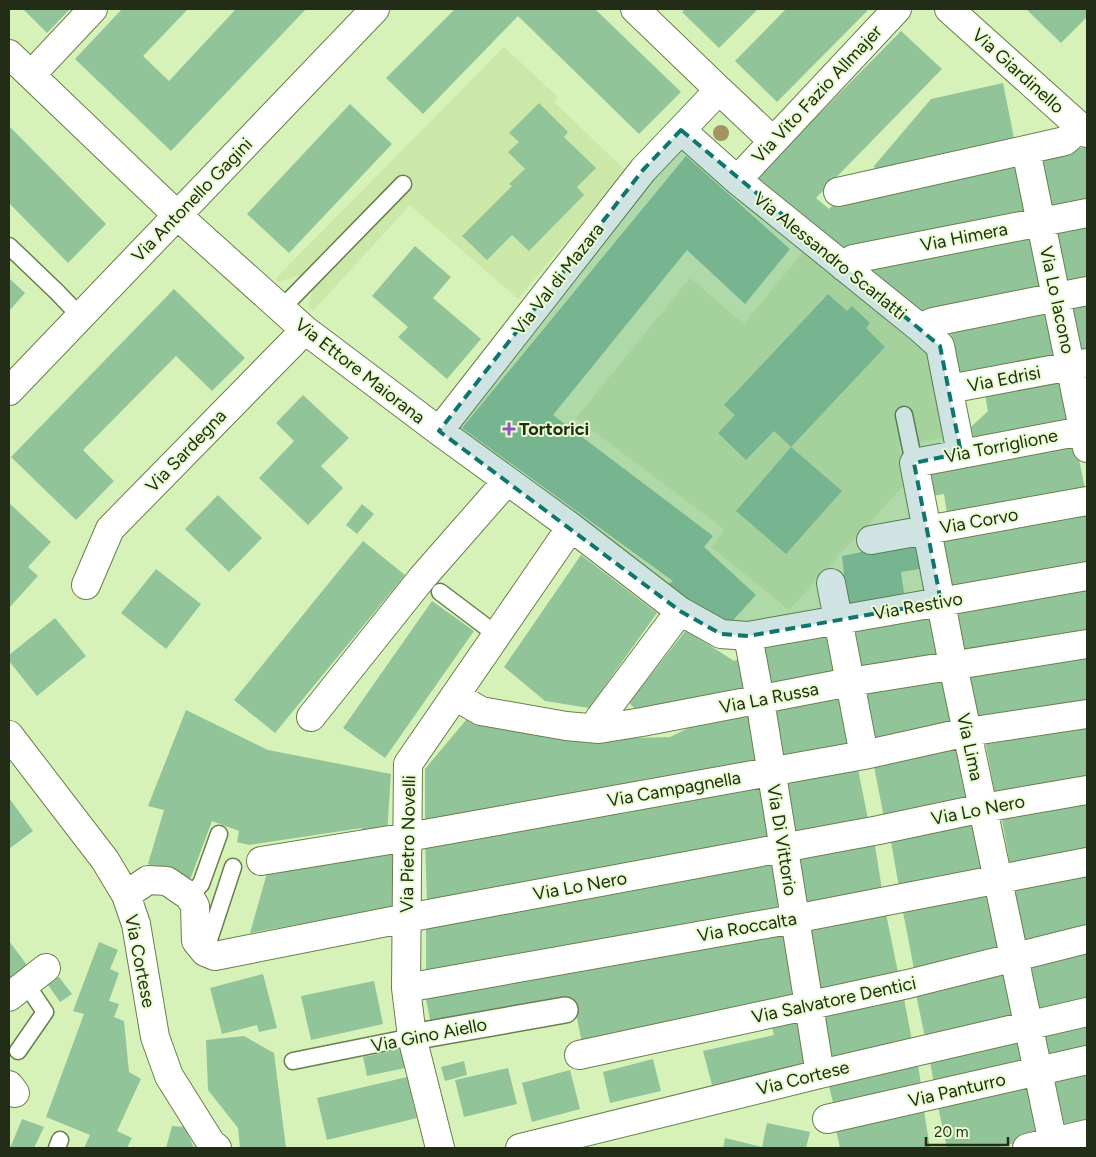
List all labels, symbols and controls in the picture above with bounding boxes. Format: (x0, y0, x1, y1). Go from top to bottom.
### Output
street label: Via Vito Fazio Allmajer (747, 20, 887, 168)
street label: Via Giardinello (967, 24, 1069, 118)
street label: Via Antonello Gagini (127, 133, 257, 267)
street label: Via Alessandro Scarlatti (749, 187, 911, 325)
street label: Via Val di Mazara (507, 218, 609, 340)
street label: Via Himera (919, 218, 1009, 256)
street label: Via Lo Iacono (1035, 244, 1079, 356)
street label: Via Ettore Maiorana (291, 313, 429, 429)
street label: Via Edrisi (965, 361, 1043, 397)
street label: Via Sardegna (141, 405, 231, 497)
place label: Tortorici (519, 418, 589, 440)
marker: Tortorici (503, 423, 515, 435)
street label: Via Torriglione (943, 424, 1060, 468)
street label: Via Corvo (938, 503, 1020, 539)
street label: Via Restivo (872, 587, 964, 625)
street label: Via La Russa (718, 678, 820, 718)
street label: Via Lima (952, 711, 988, 783)
street label: Via Campagnella (606, 766, 742, 812)
street label: Via Pietro Novelli (396, 775, 420, 913)
street label: Via Di Vittorio (762, 783, 802, 897)
street label: Via Lo Nero (929, 790, 1027, 830)
street label: Via Lo Nero (531, 867, 629, 905)
street label: Via Roccalta (696, 907, 798, 947)
street label: Via Cortese (120, 912, 160, 1010)
street label: Via Salvatore Dentici (750, 972, 918, 1028)
street label: Via Gino Aiello (369, 1013, 489, 1057)
street label: Via Cortese (754, 1056, 852, 1100)
street label: Via Panturro (906, 1068, 1008, 1112)
scale bar (926, 1114, 1008, 1146)
text: 20 m (934, 1123, 968, 1141)

